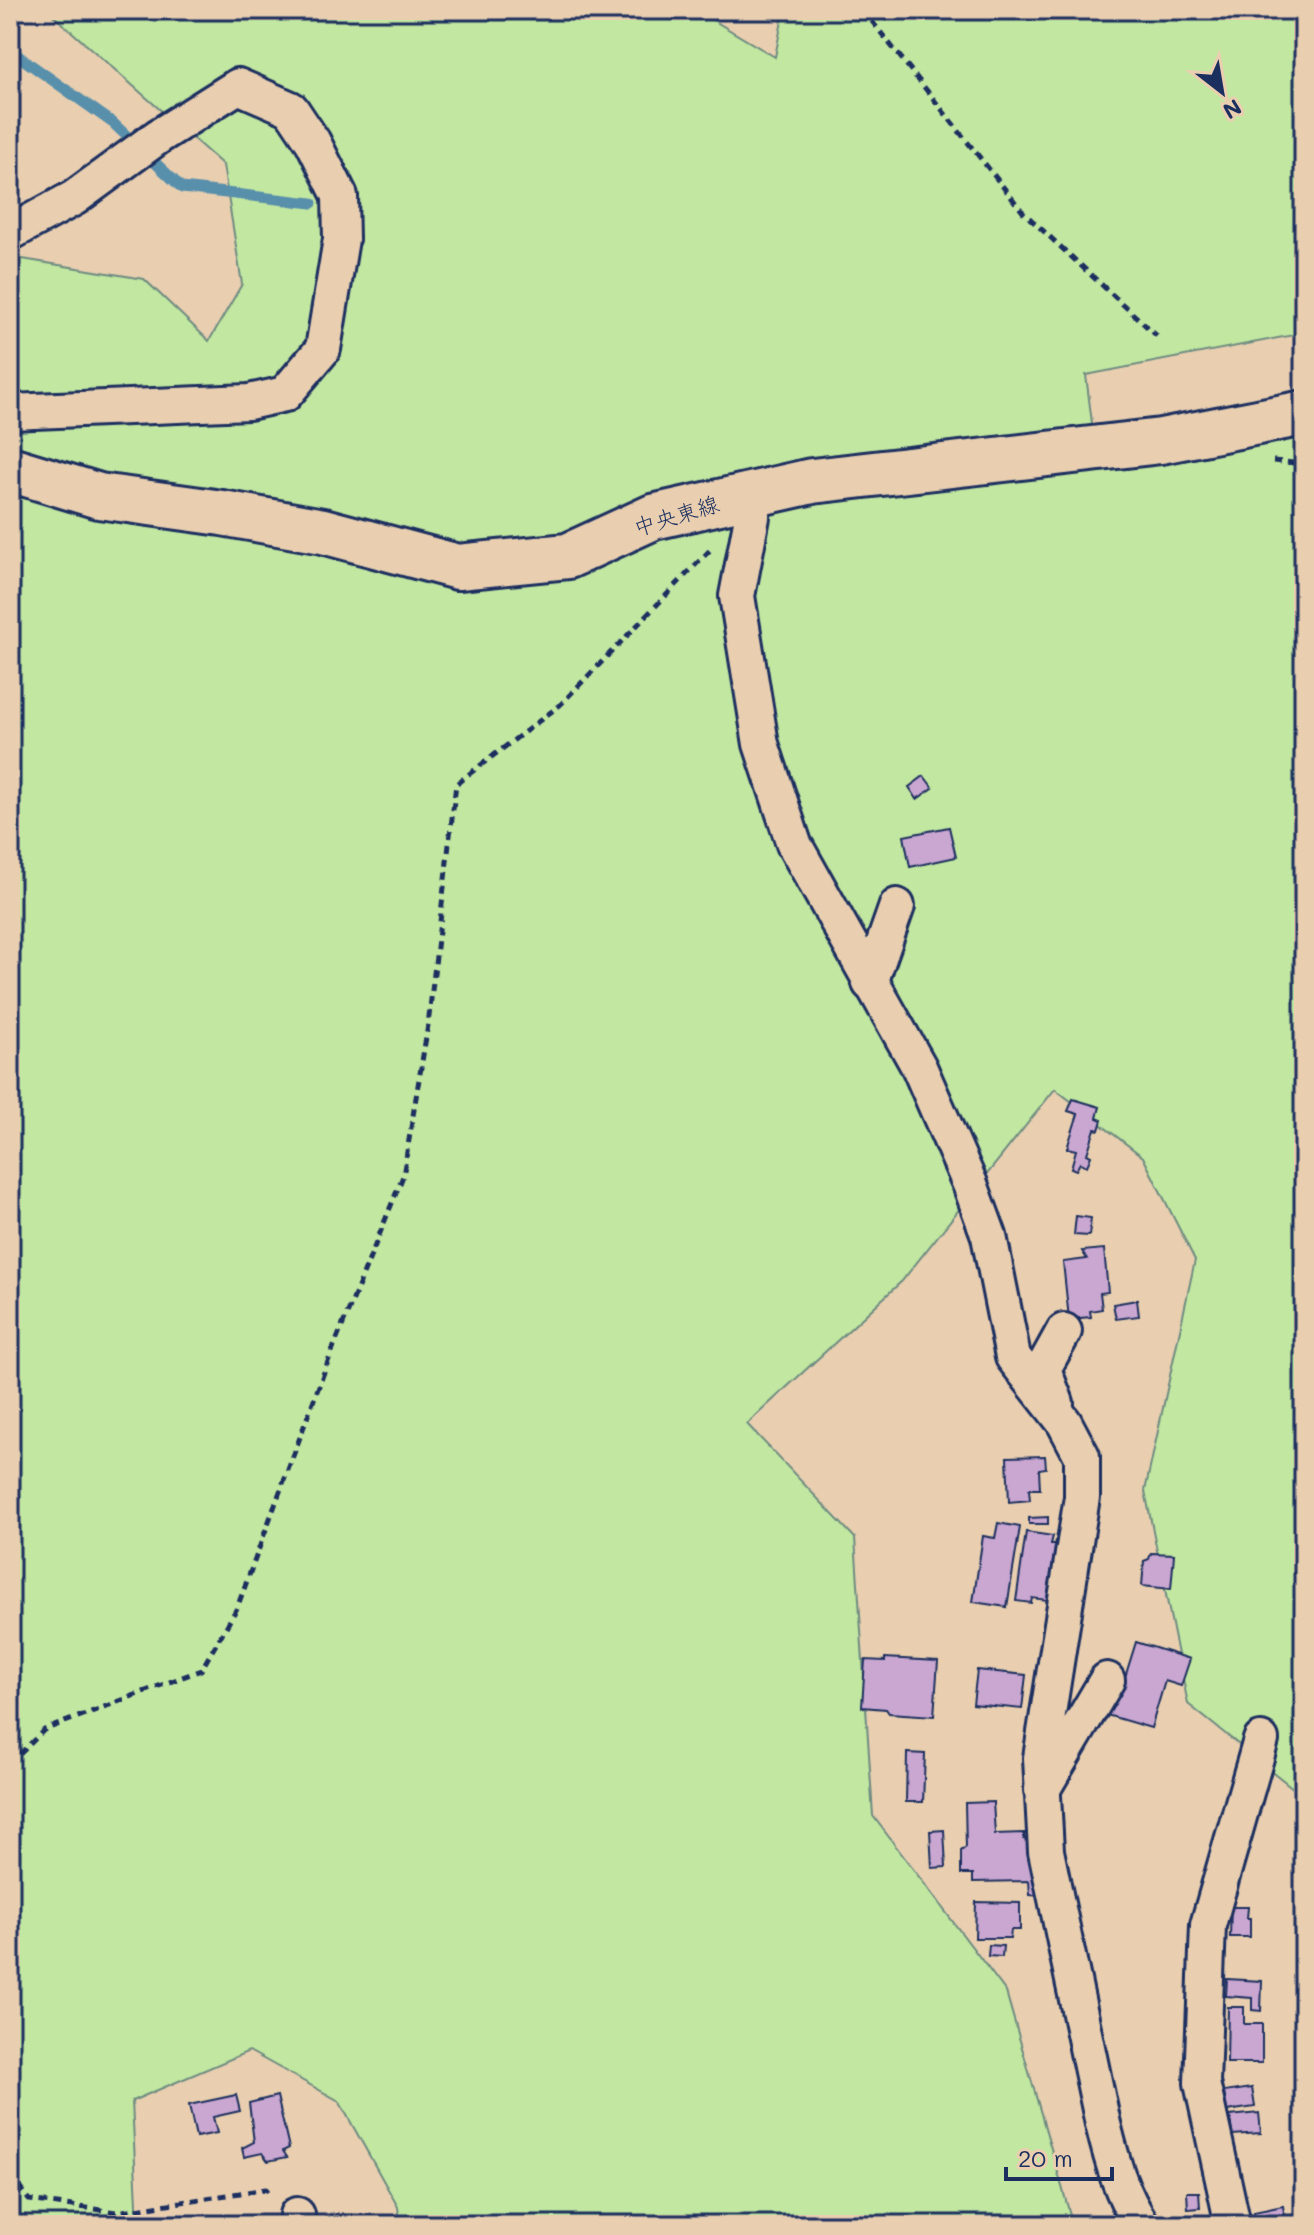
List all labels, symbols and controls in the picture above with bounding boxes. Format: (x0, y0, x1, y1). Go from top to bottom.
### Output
north arrow (1182, 52, 1262, 132)
text: N (1218, 93, 1247, 126)
street label: 中央東線 (630, 488, 722, 542)
scale bar (1006, 2131, 1112, 2181)
text: 20 m (1018, 2142, 1073, 2173)

